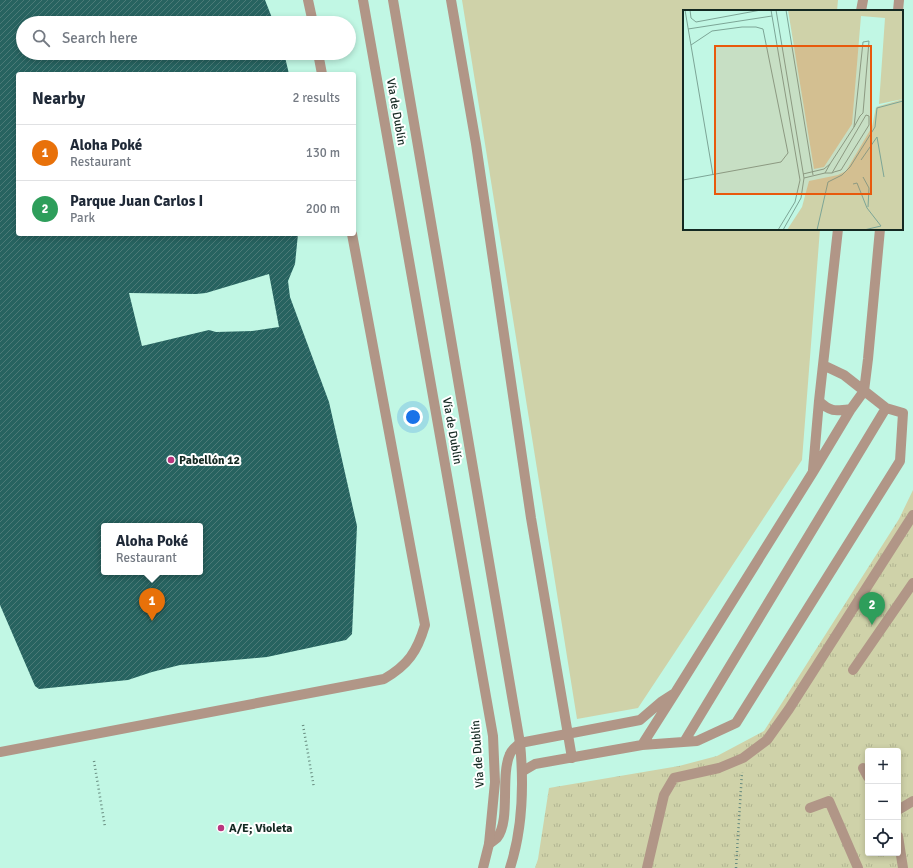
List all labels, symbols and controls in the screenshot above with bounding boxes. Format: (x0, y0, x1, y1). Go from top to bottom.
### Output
inset map (683, 10, 903, 230)
search box (16, 16, 356, 60)
icon: search (30, 27, 52, 49)
text: Search here (62, 29, 138, 47)
street label: Vía de Dublín (383, 77, 409, 147)
text: Nearby (32, 88, 85, 109)
text: 2 results (292, 90, 340, 106)
text: Aloha Poké (70, 136, 142, 154)
text: 1 (41, 145, 49, 161)
text: 130 m (306, 145, 340, 161)
text: Restaurant (70, 154, 131, 170)
text: Parque Juan Carlos I (70, 192, 203, 210)
text: 2 (41, 201, 49, 217)
text: 200 m (306, 201, 340, 217)
text: Park (70, 210, 95, 226)
street label: Vía de Dublín (439, 396, 465, 466)
your location (403, 407, 423, 427)
place label: Pabellón 12 (179, 453, 240, 468)
marker: Pabellón 12 (166, 455, 176, 465)
popup (101, 523, 203, 575)
text: Aloha Poké (116, 532, 188, 550)
text: Restaurant (116, 550, 177, 566)
pin: 1 (139, 588, 165, 621)
pin: 2 (859, 592, 885, 625)
street label: Vía de Dublín (468, 720, 488, 788)
map controls (865, 748, 901, 856)
button: + (865, 748, 901, 784)
button: − (865, 784, 901, 820)
button: locate (865, 820, 901, 856)
place label: A/E; Violeta (229, 821, 293, 836)
marker: A/E; Violeta (216, 823, 226, 833)

